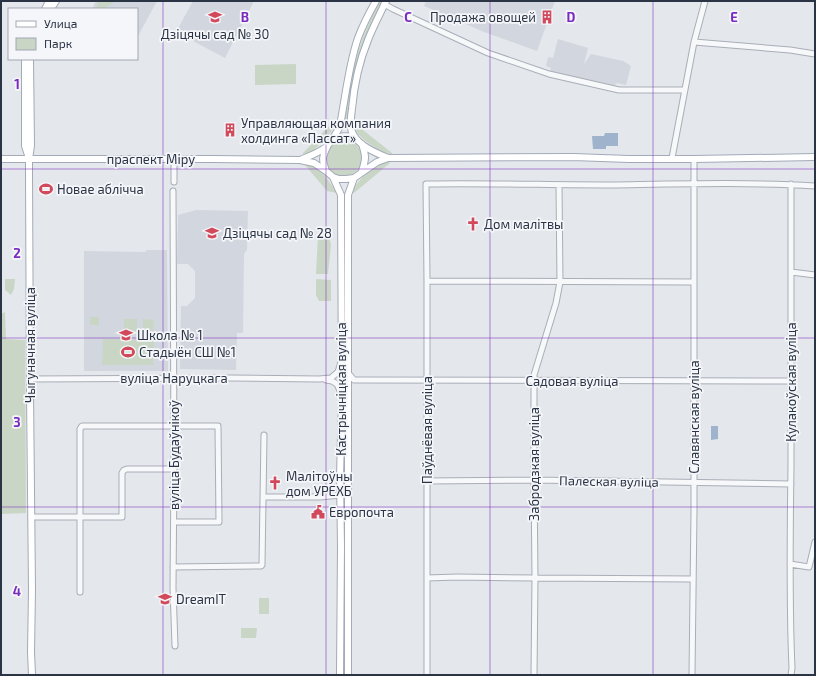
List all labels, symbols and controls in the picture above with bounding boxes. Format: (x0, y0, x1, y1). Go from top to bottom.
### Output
legend (8, 8, 138, 60)
school or university icon: Дзіцячы сад № 30 (207, 9, 223, 25)
text: B (241, 9, 249, 25)
text: C (404, 9, 412, 25)
place label: Продажа овощей (430, 9, 536, 25)
building icon: Продажа овощей (539, 9, 555, 25)
text: D (567, 9, 576, 25)
text: E (730, 9, 738, 25)
text: Улица (44, 16, 77, 30)
place label: Дзіцячы сад № 30 (161, 26, 269, 42)
text: Парк (44, 36, 73, 50)
text: 1 (14, 76, 20, 92)
place label: Управляющая компания холдинга «Пассат» (241, 115, 391, 146)
building icon: Управляющая компания холдинга «Пассат» (222, 122, 238, 138)
street label: праспект Міру (107, 151, 195, 167)
sports icon: Новае аблічча (38, 181, 54, 197)
place label: Новае аблічча (57, 181, 144, 197)
church icon: Дом малітвы (465, 216, 481, 232)
place label: Дом малітвы (484, 216, 563, 232)
school or university icon: Дзіцячы сад № 28 (204, 225, 220, 241)
place label: Дзіцячы сад № 28 (223, 225, 332, 241)
text: 2 (13, 245, 21, 261)
street label: Чыгуначная вуліца (22, 287, 38, 403)
street label: Кастрычніцкая вуліца (333, 322, 349, 456)
street label: Кулакоўская вуліца (783, 322, 799, 442)
school or university icon: Школа № 1 (118, 327, 134, 343)
place label: Школа № 1 (137, 327, 203, 343)
sports icon: Стадыён СШ №1 (120, 344, 136, 360)
place label: Стадыён СШ №1 (139, 344, 236, 360)
street label: Славянская вуліца (686, 360, 702, 474)
street label: вуліца Наруцкага (120, 370, 228, 386)
street label: Садовая вуліца (526, 373, 619, 389)
street label: Паўднёвая вуліца (419, 376, 435, 484)
street label: вуліца Будаўнікоў (166, 400, 182, 510)
street label: Забродзкая вуліца (526, 407, 542, 521)
text: 3 (13, 414, 21, 430)
place label: Малітоўны дом УРЕХБ (286, 468, 353, 499)
street label: Палеская вуліца (559, 472, 659, 490)
church icon: Малітоўны дом УРЕХБ (267, 475, 283, 491)
public building icon: Европочта (310, 504, 326, 520)
place label: Европочта (329, 504, 394, 520)
text: 4 (13, 583, 21, 599)
school or university icon: DreamIT (157, 591, 173, 607)
place label: DreamIT (176, 591, 227, 607)

